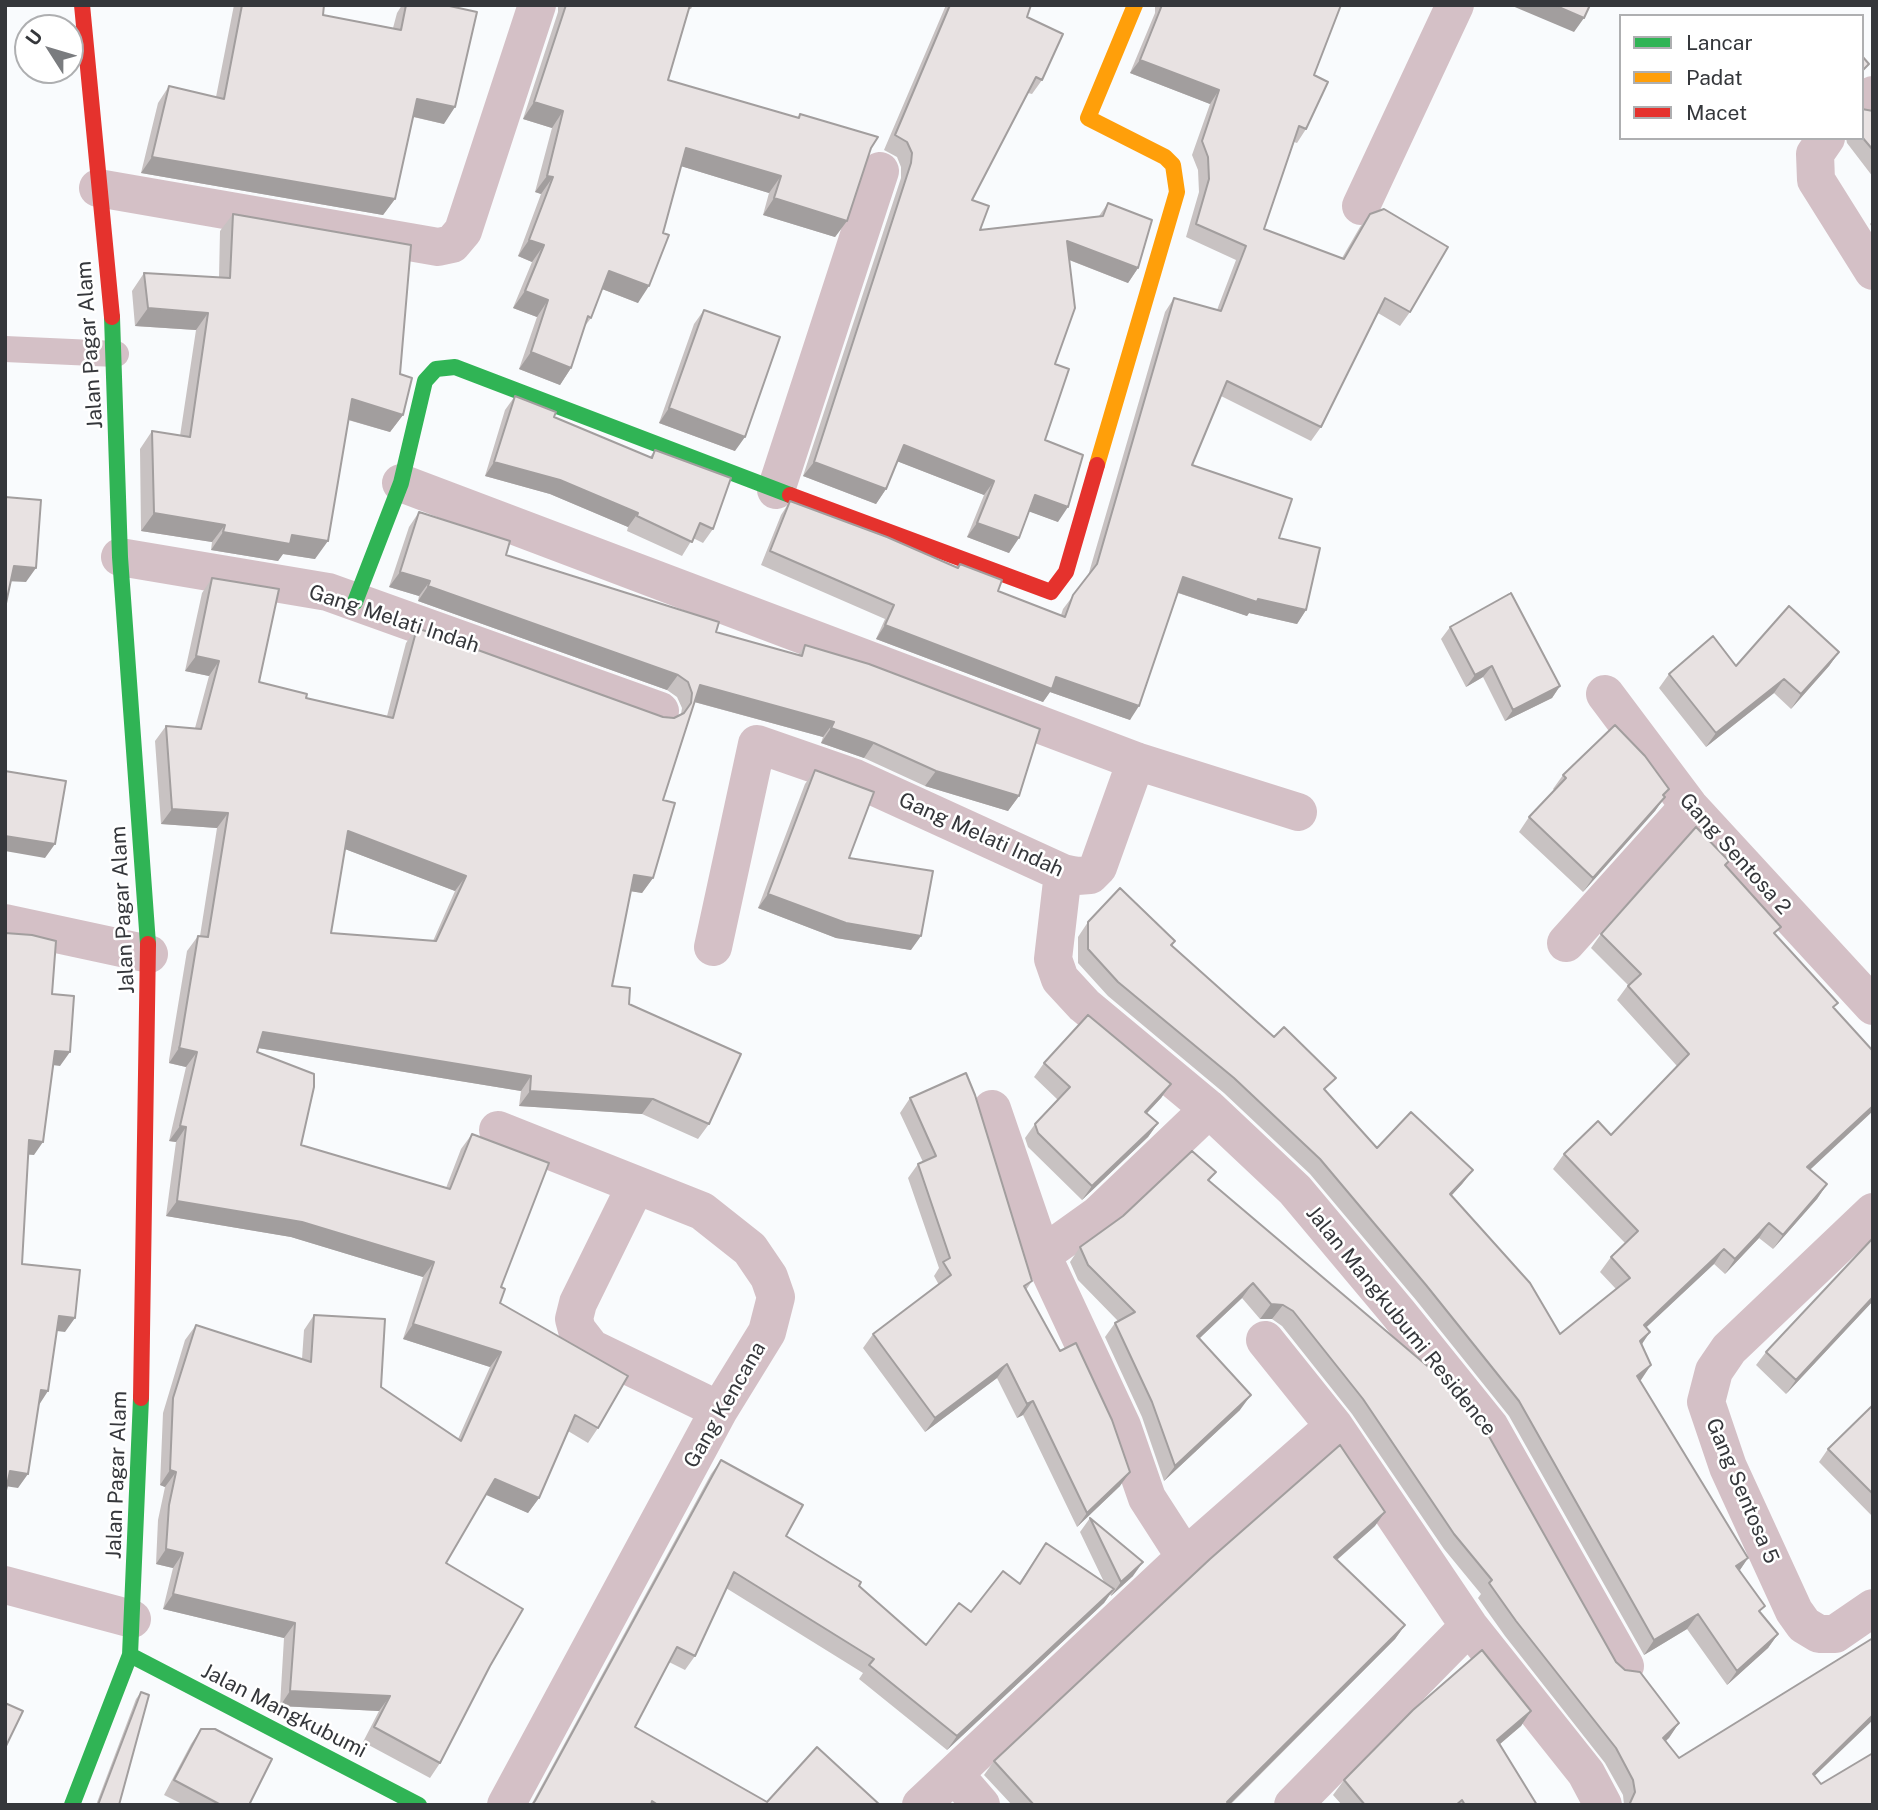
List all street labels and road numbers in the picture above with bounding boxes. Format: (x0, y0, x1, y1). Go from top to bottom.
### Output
street label: Jalan Pagar Alam (72, 260, 108, 430)
street label: Gang Melati Indah (306, 580, 482, 658)
street label: Gang Melati Indah (895, 787, 1067, 883)
street label: Gang Sentosa 2 (1674, 788, 1796, 920)
street label: Jalan Pagar Alam (106, 825, 140, 995)
street label: Jalan Mangkubumi Residence (1300, 1201, 1502, 1441)
street label: Gang Kencana (679, 1337, 771, 1473)
street label: Jalan Pagar Alam (101, 1390, 133, 1560)
street label: Gang Sentosa 5 (1700, 1415, 1784, 1567)
street label: Jalan Mangkubumi (197, 1658, 371, 1764)

